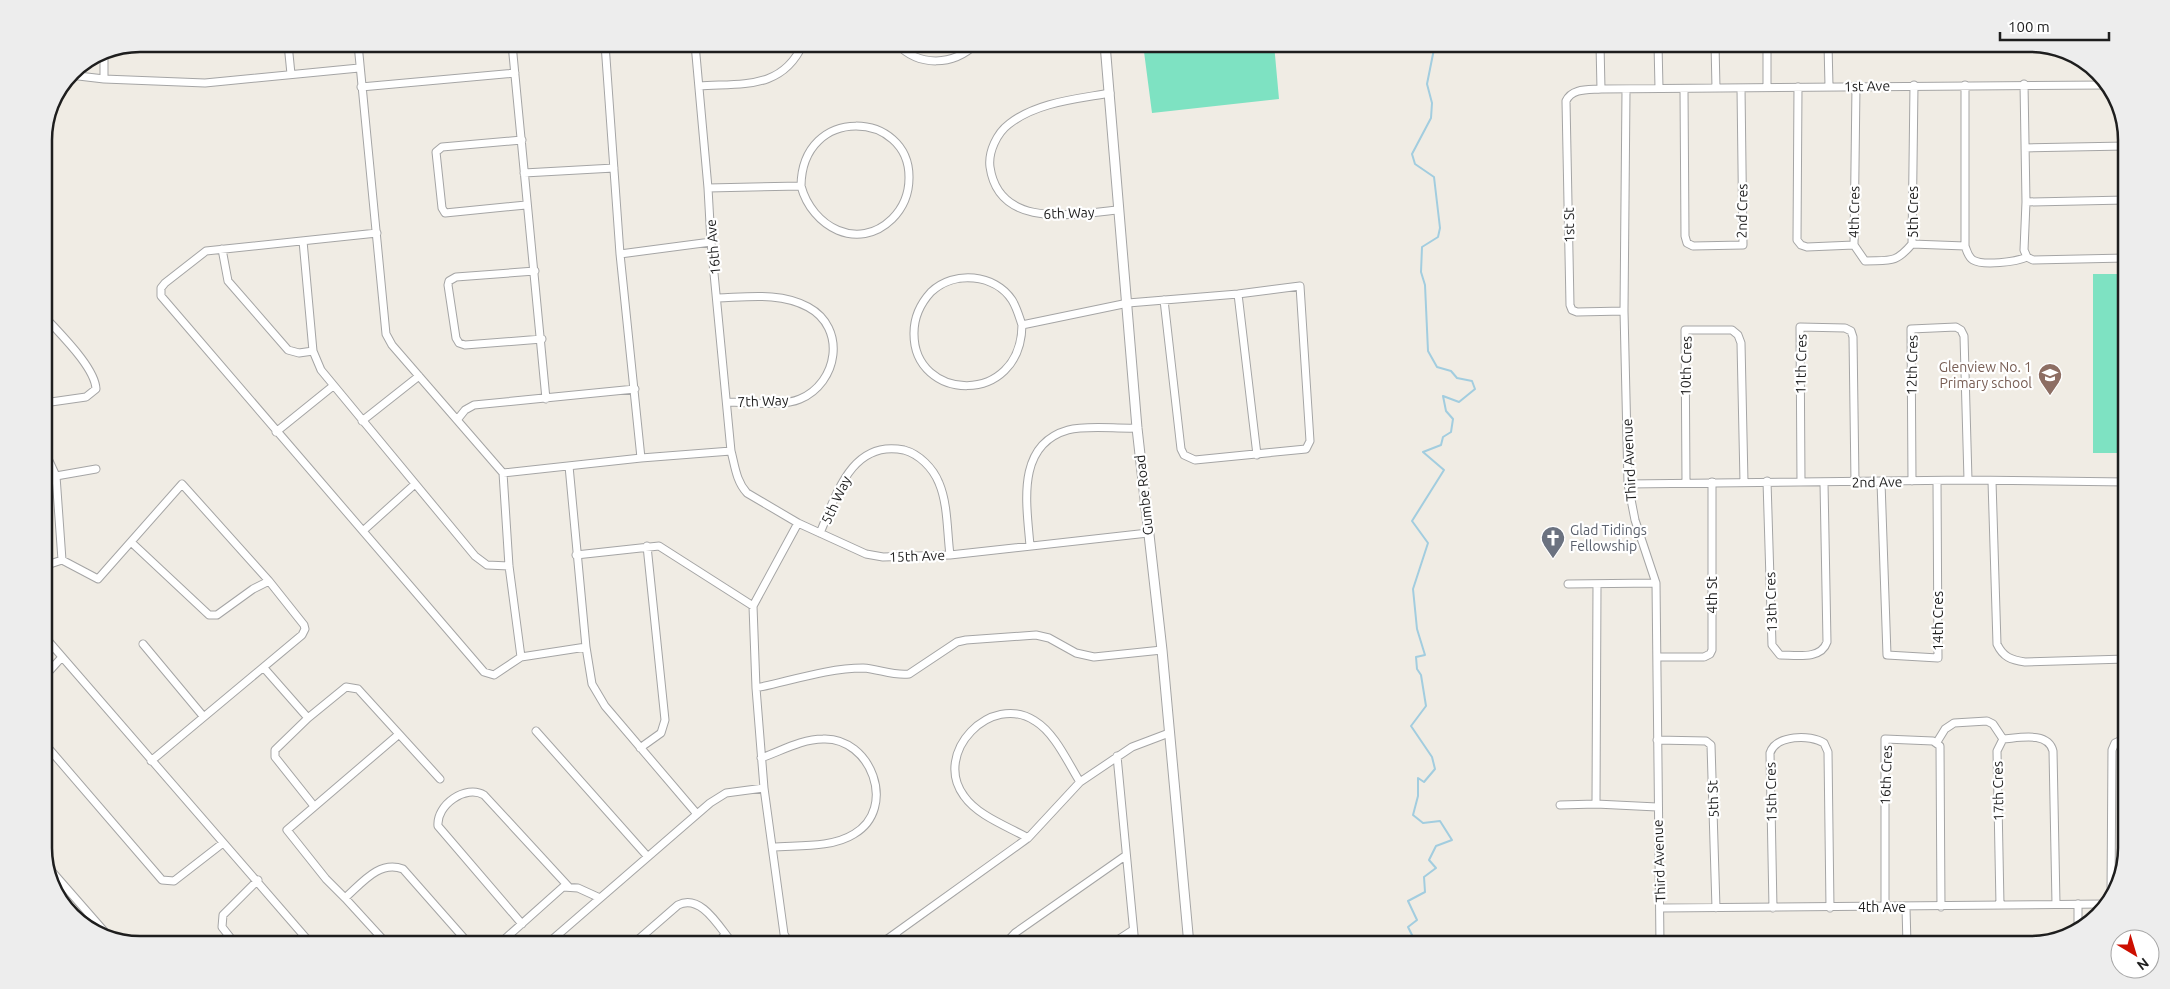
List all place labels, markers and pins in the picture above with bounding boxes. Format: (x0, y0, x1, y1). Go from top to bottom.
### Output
place label: Glenview No. 1 Primary school (1939, 359, 2032, 391)
school or university icon: Glenview No. 1 Primary school (2037, 362, 2063, 396)
place label: Glad Tidings Fellowship (1570, 522, 1647, 554)
church icon: Glad Tidings Fellowship (1540, 525, 1566, 559)

